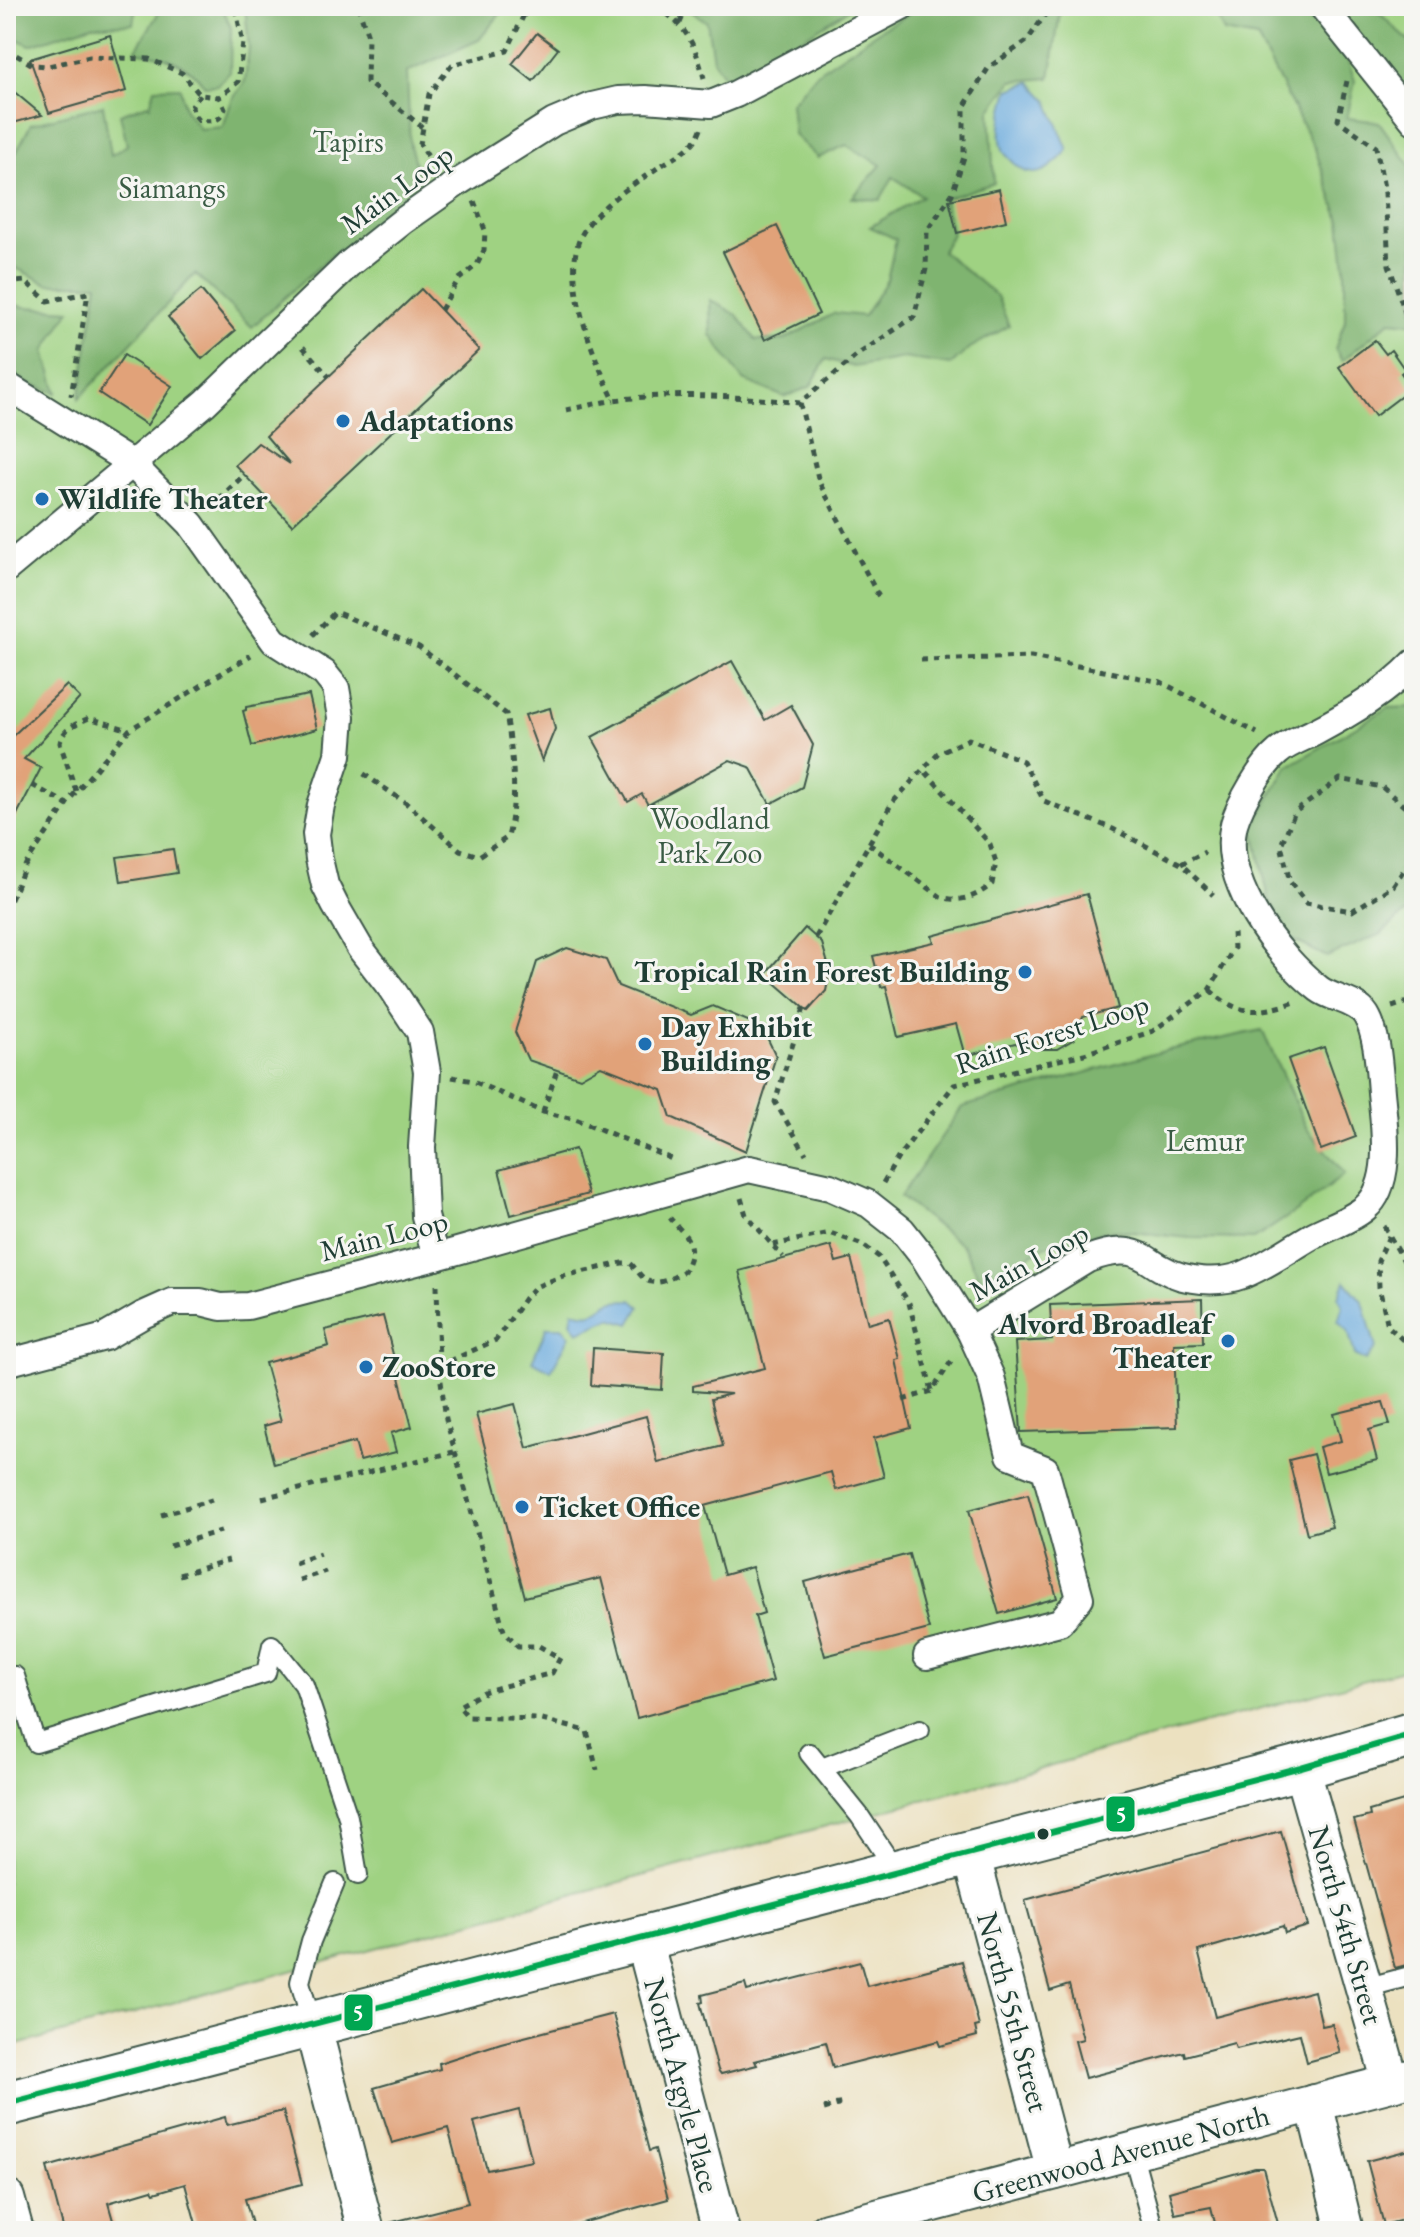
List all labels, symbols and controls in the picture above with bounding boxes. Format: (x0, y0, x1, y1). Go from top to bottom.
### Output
park label: Tapirs (312, 122, 384, 161)
street label: Main Loop (333, 134, 461, 243)
park label: Siamangs (118, 168, 226, 207)
place label: Adaptations (358, 401, 513, 440)
marker: Adaptations (334, 412, 352, 430)
place label: Wildlife Theater (58, 479, 268, 518)
marker: Wildlife Theater (33, 490, 51, 508)
park label: Woodland Park Zoo (650, 799, 771, 872)
place label: Tropical Rain Forest Building (634, 952, 1010, 991)
marker: Tropical Rain Forest Building (1016, 963, 1034, 981)
street label: Rain Forest Loop (950, 984, 1154, 1083)
place label: Day Exhibit Building (661, 1007, 813, 1080)
marker: Day Exhibit Building (636, 1035, 654, 1053)
park label: Lemur (1166, 1121, 1244, 1160)
street label: Main Loop (316, 1201, 452, 1270)
street label: Main Loop (962, 1213, 1095, 1310)
place label: Alvord Broadleaf Theater (996, 1304, 1216, 1377)
marker: Alvord Broadleaf Theater (1219, 1332, 1237, 1350)
place label: ZooStore (382, 1347, 496, 1386)
marker: ZooStore (357, 1358, 375, 1376)
place label: Ticket Office (538, 1487, 700, 1526)
marker: Ticket Office (513, 1498, 531, 1516)
line badge: 5 (1105, 1795, 1136, 1833)
text: 5 (1115, 1800, 1127, 1829)
street label: North 54th Street (1299, 1821, 1394, 2029)
unlabelled marker (1035, 1826, 1051, 1842)
street label: North 55th Street (968, 1908, 1059, 2117)
street label: North Argyle Place (635, 1973, 730, 2196)
line badge: 5 (343, 1993, 374, 2032)
text: 5 (352, 1998, 364, 2027)
street label: Greenwood Avenue North (968, 2095, 1274, 2212)

